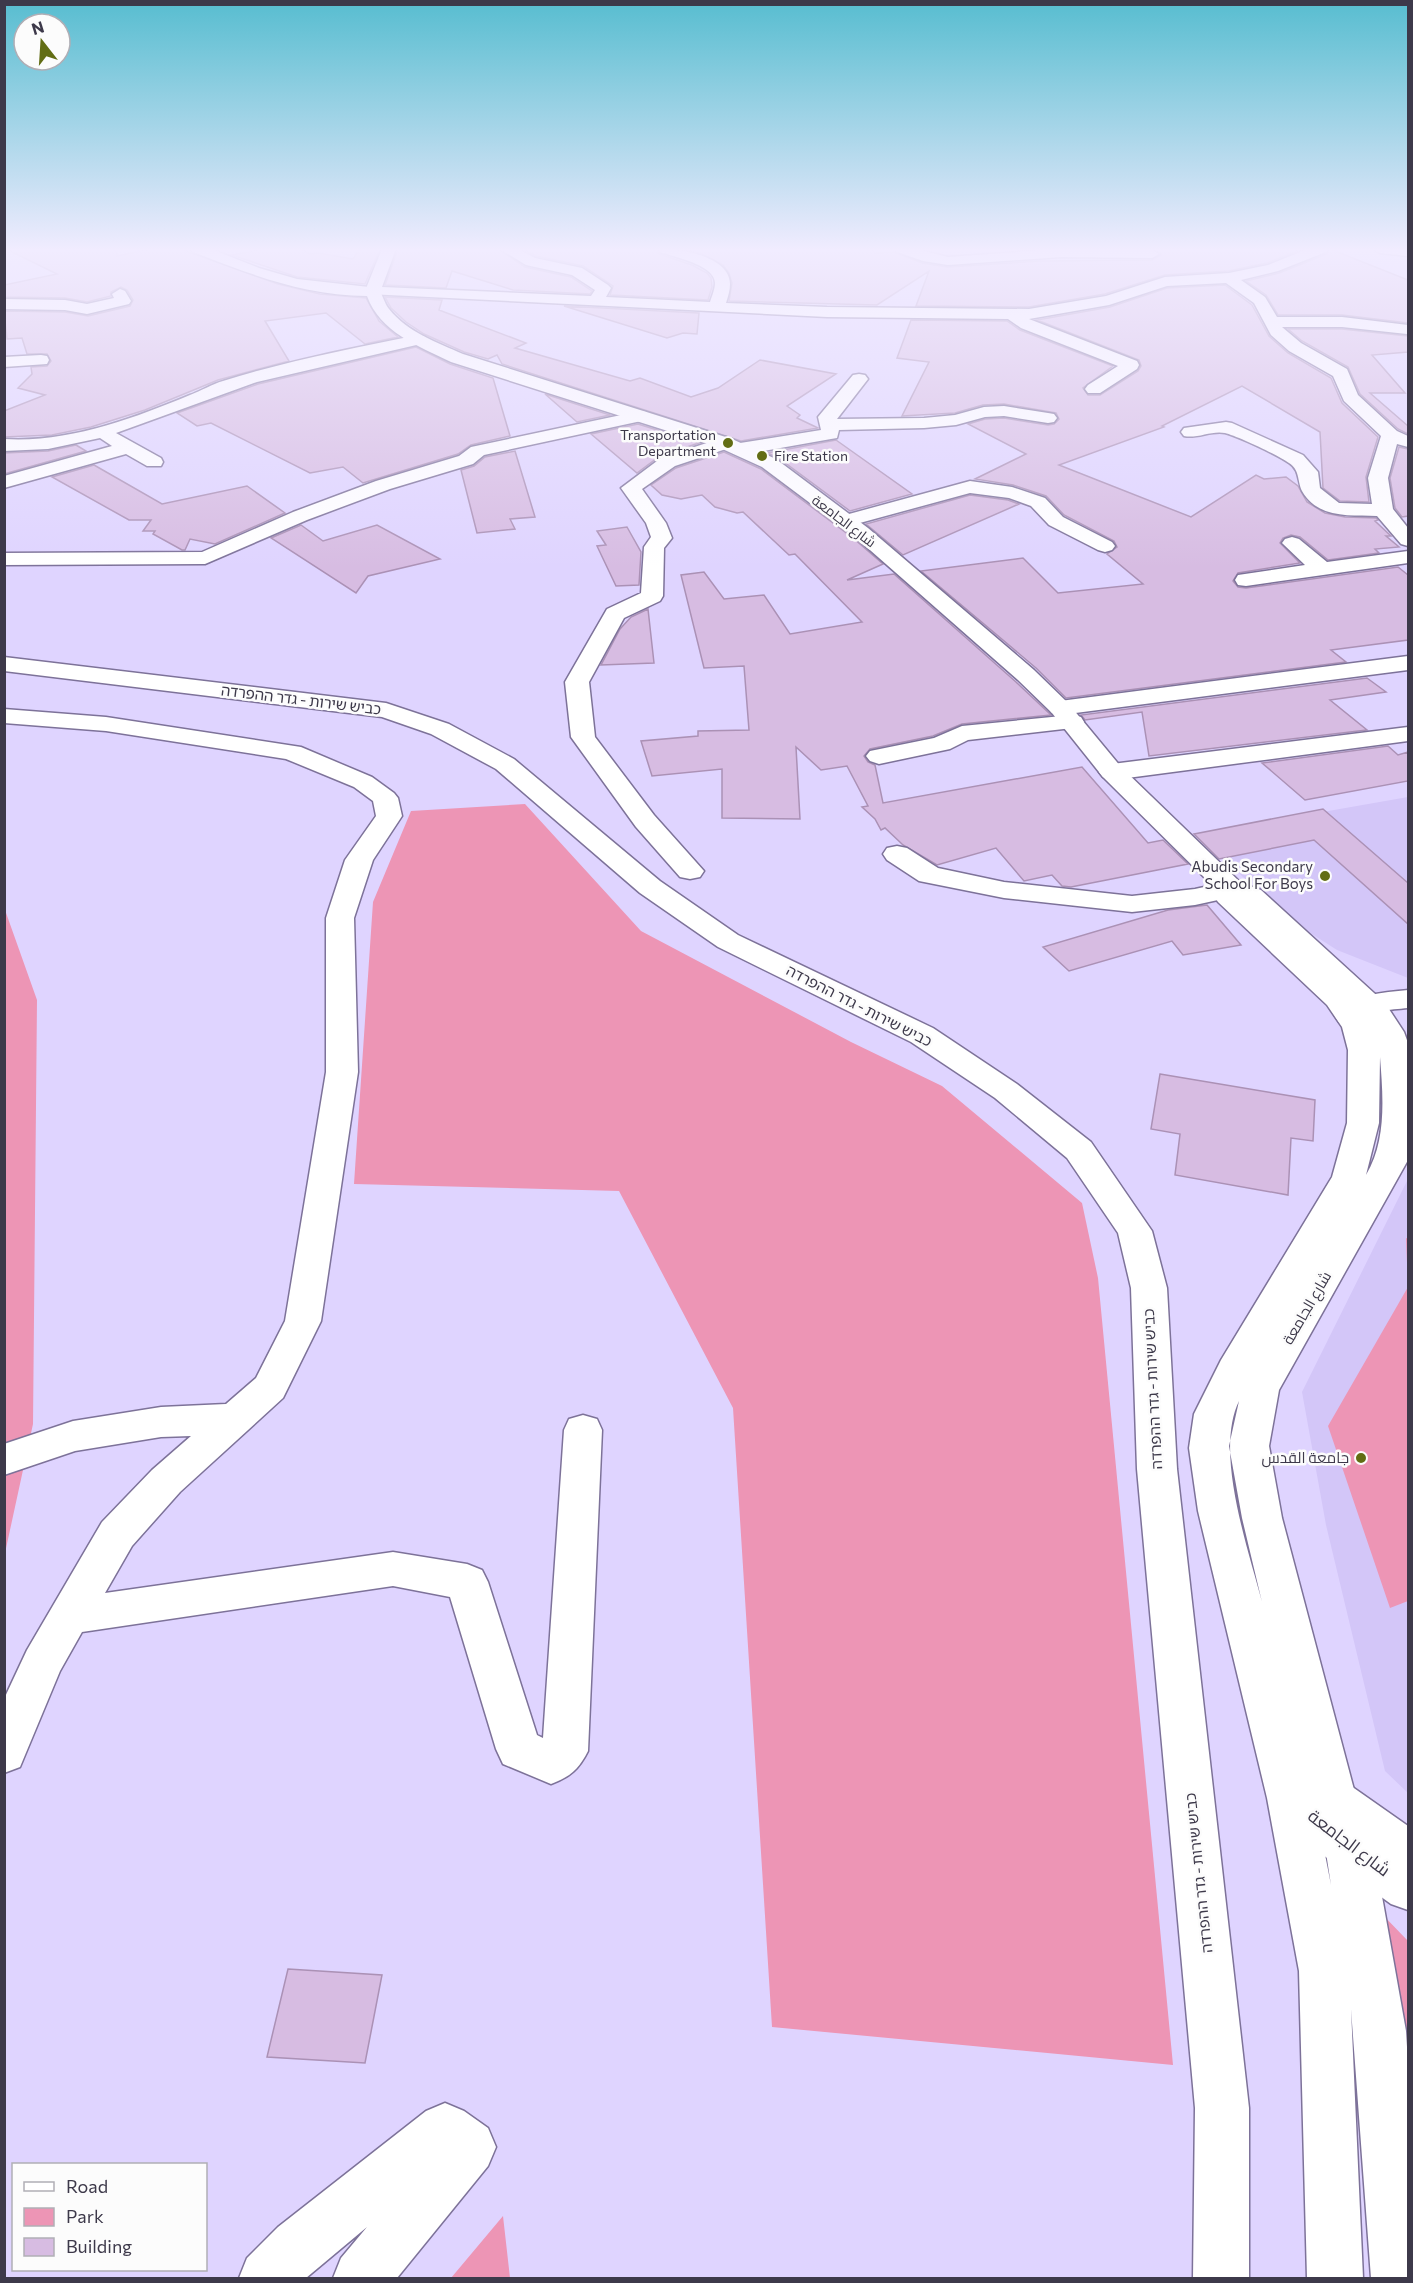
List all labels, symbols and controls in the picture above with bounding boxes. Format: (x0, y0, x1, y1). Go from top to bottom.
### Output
north arrow (12, 12, 72, 72)
text: N (29, 16, 46, 38)
place label: Transportation Department (620, 426, 716, 459)
marker: Transportation Department (721, 436, 735, 450)
place label: Fire Station (774, 447, 848, 464)
marker: Fire Station (755, 449, 769, 463)
street label: شارع الجامعة (808, 491, 880, 551)
street label: כביש שירות - גדר ההפרדה (220, 680, 382, 718)
place label: Abudis Secondary School For Boys (1191, 857, 1313, 892)
marker: Abudis Secondary School For Boys (1318, 869, 1332, 883)
street label: כביש שירות - גדר ההפרדה (784, 961, 936, 1050)
street label: شارع الجامعة (1278, 1268, 1337, 1349)
street label: כביש שירות - גדר ההפרדה (1139, 1308, 1165, 1470)
place label: جامعة القدس (1262, 1448, 1349, 1468)
marker: جامعة القدس (1354, 1451, 1368, 1465)
street label: כביש שירות - גדר ההפרדה (1181, 1792, 1215, 1954)
street label: شارع الجامعة (1303, 1804, 1395, 1882)
legend (12, 2163, 207, 2271)
text: Road (66, 2175, 108, 2197)
text: Park (66, 2205, 104, 2227)
text: Building (66, 2235, 132, 2257)

